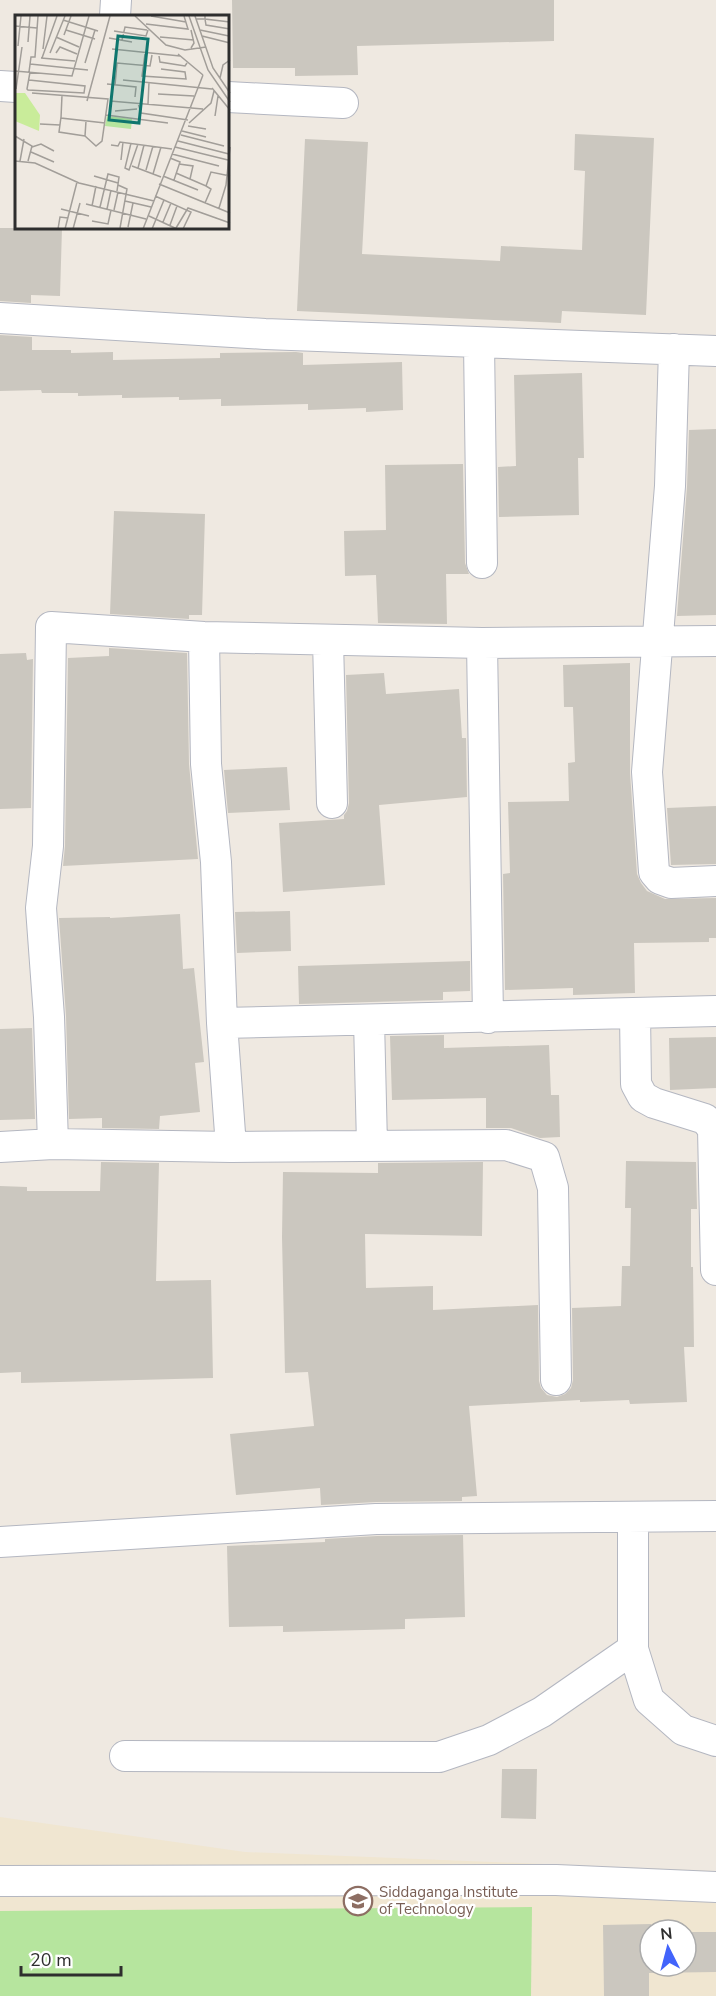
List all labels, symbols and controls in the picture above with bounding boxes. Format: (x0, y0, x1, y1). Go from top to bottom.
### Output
inset map (15, 15, 230, 230)
place label: Siddaganga Institute of Technology (379, 1882, 518, 1919)
school or university icon: Siddaganga Institute of Technology (342, 1885, 374, 1917)
north arrow (638, 1918, 698, 1978)
text: N (659, 1923, 674, 1946)
scale bar (21, 1939, 122, 1977)
text: 20 m (30, 1948, 72, 1972)

